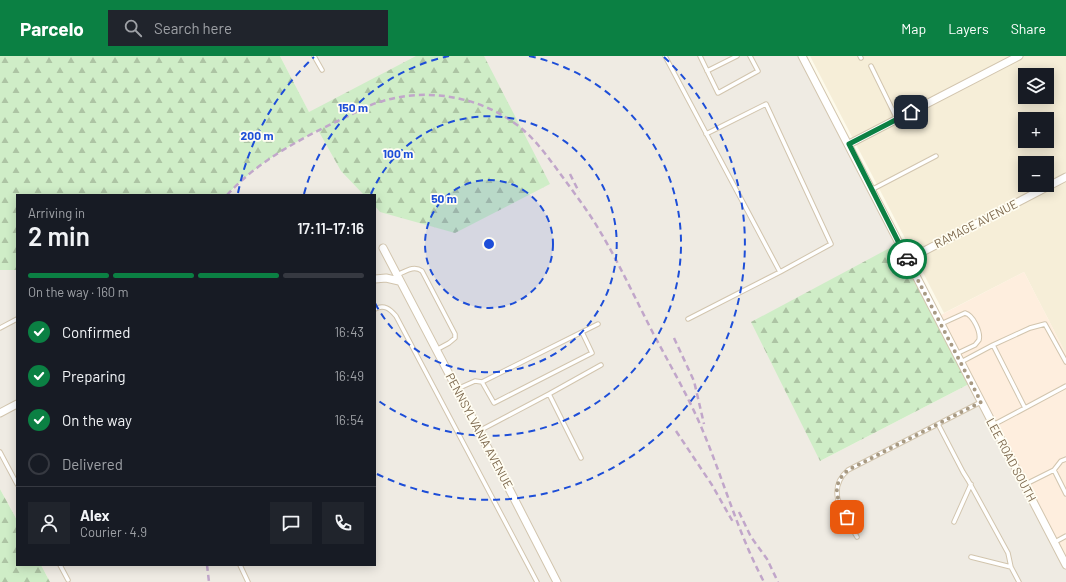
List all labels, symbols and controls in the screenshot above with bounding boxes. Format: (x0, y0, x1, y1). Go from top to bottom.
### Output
search box (108, 10, 388, 46)
text: Parcelo (20, 17, 84, 40)
icon: search (122, 17, 144, 39)
text: Search here (154, 19, 232, 37)
text: Map (901, 20, 926, 37)
text: Layers (948, 20, 989, 37)
text: Share (1011, 20, 1046, 37)
map controls (1018, 68, 1054, 192)
button: layers (1018, 68, 1054, 104)
pin (894, 95, 928, 129)
text: 150 m (338, 100, 368, 114)
icon: home (900, 101, 922, 123)
button: + (1018, 112, 1054, 148)
text: 200 m (241, 128, 273, 142)
text: 100 m (383, 146, 413, 160)
button: − (1018, 156, 1054, 192)
text: 50 m (431, 191, 457, 205)
street label: RAMAGE AVENUE (931, 196, 1020, 250)
text: Arriving in (28, 205, 85, 221)
text: 17:11–17:16 (297, 219, 364, 237)
text: 2 min (28, 220, 90, 251)
centre of rings (482, 237, 496, 251)
courier (887, 239, 927, 279)
icon: car (896, 248, 918, 270)
text: On the way · 160 m (28, 284, 129, 300)
icon: check (28, 321, 50, 343)
text: Confirmed (62, 323, 130, 341)
text: 16:43 (334, 324, 364, 340)
icon: check (28, 365, 50, 387)
text: Preparing (62, 367, 126, 385)
text: 16:49 (334, 368, 364, 384)
street label: PENNSYLVANIA AVENUE (443, 370, 516, 491)
icon: check (28, 409, 50, 431)
text: On the way (62, 411, 132, 429)
text: 16:54 (335, 412, 364, 428)
street label: LEE ROAD SOUTH (984, 415, 1040, 504)
text: Delivered (62, 455, 123, 473)
pin (830, 500, 864, 534)
button: person (28, 502, 70, 544)
button: chat (270, 502, 312, 544)
button: phone (322, 502, 364, 544)
text: Alex (80, 506, 110, 524)
icon: bag (836, 506, 858, 528)
text: Courier · 4.9 (80, 524, 147, 540)

